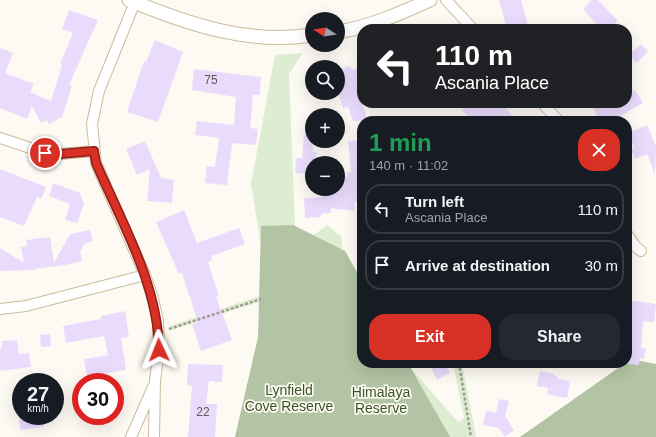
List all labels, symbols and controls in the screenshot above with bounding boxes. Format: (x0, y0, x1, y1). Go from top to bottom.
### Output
north arrow (305, 12, 345, 52)
map controls (305, 12, 345, 196)
icon: left (369, 40, 421, 92)
text: 110 m (435, 40, 513, 71)
button: search (305, 60, 345, 100)
house number: 75 (204, 73, 218, 87)
text: Ascania Place (435, 73, 549, 93)
button: + (305, 108, 345, 148)
text: 1 min (369, 129, 432, 156)
button: close (578, 129, 620, 171)
pin (28, 136, 62, 170)
icon: arrive (34, 142, 56, 164)
button: − (305, 156, 345, 196)
text: 140 m · 11:02 (369, 158, 448, 173)
text: Turn left (405, 193, 464, 210)
icon: left (371, 198, 393, 220)
text: 110 m (577, 201, 618, 218)
text: Ascania Place (405, 210, 487, 225)
icon: arrive (371, 254, 393, 276)
text: Arrive at destination (405, 257, 550, 274)
text: 30 m (585, 257, 618, 274)
button: Exit (369, 314, 491, 360)
button: Share (499, 314, 620, 360)
position arrow (138, 329, 180, 371)
speed limit sign: 30 (72, 373, 124, 425)
park label: Lynfield Cove Reserve (245, 382, 334, 414)
text: 27 (27, 383, 49, 405)
park label: Himalaya Reserve (352, 384, 410, 416)
text: km/h (27, 403, 49, 414)
house number: 22 (196, 405, 210, 419)

